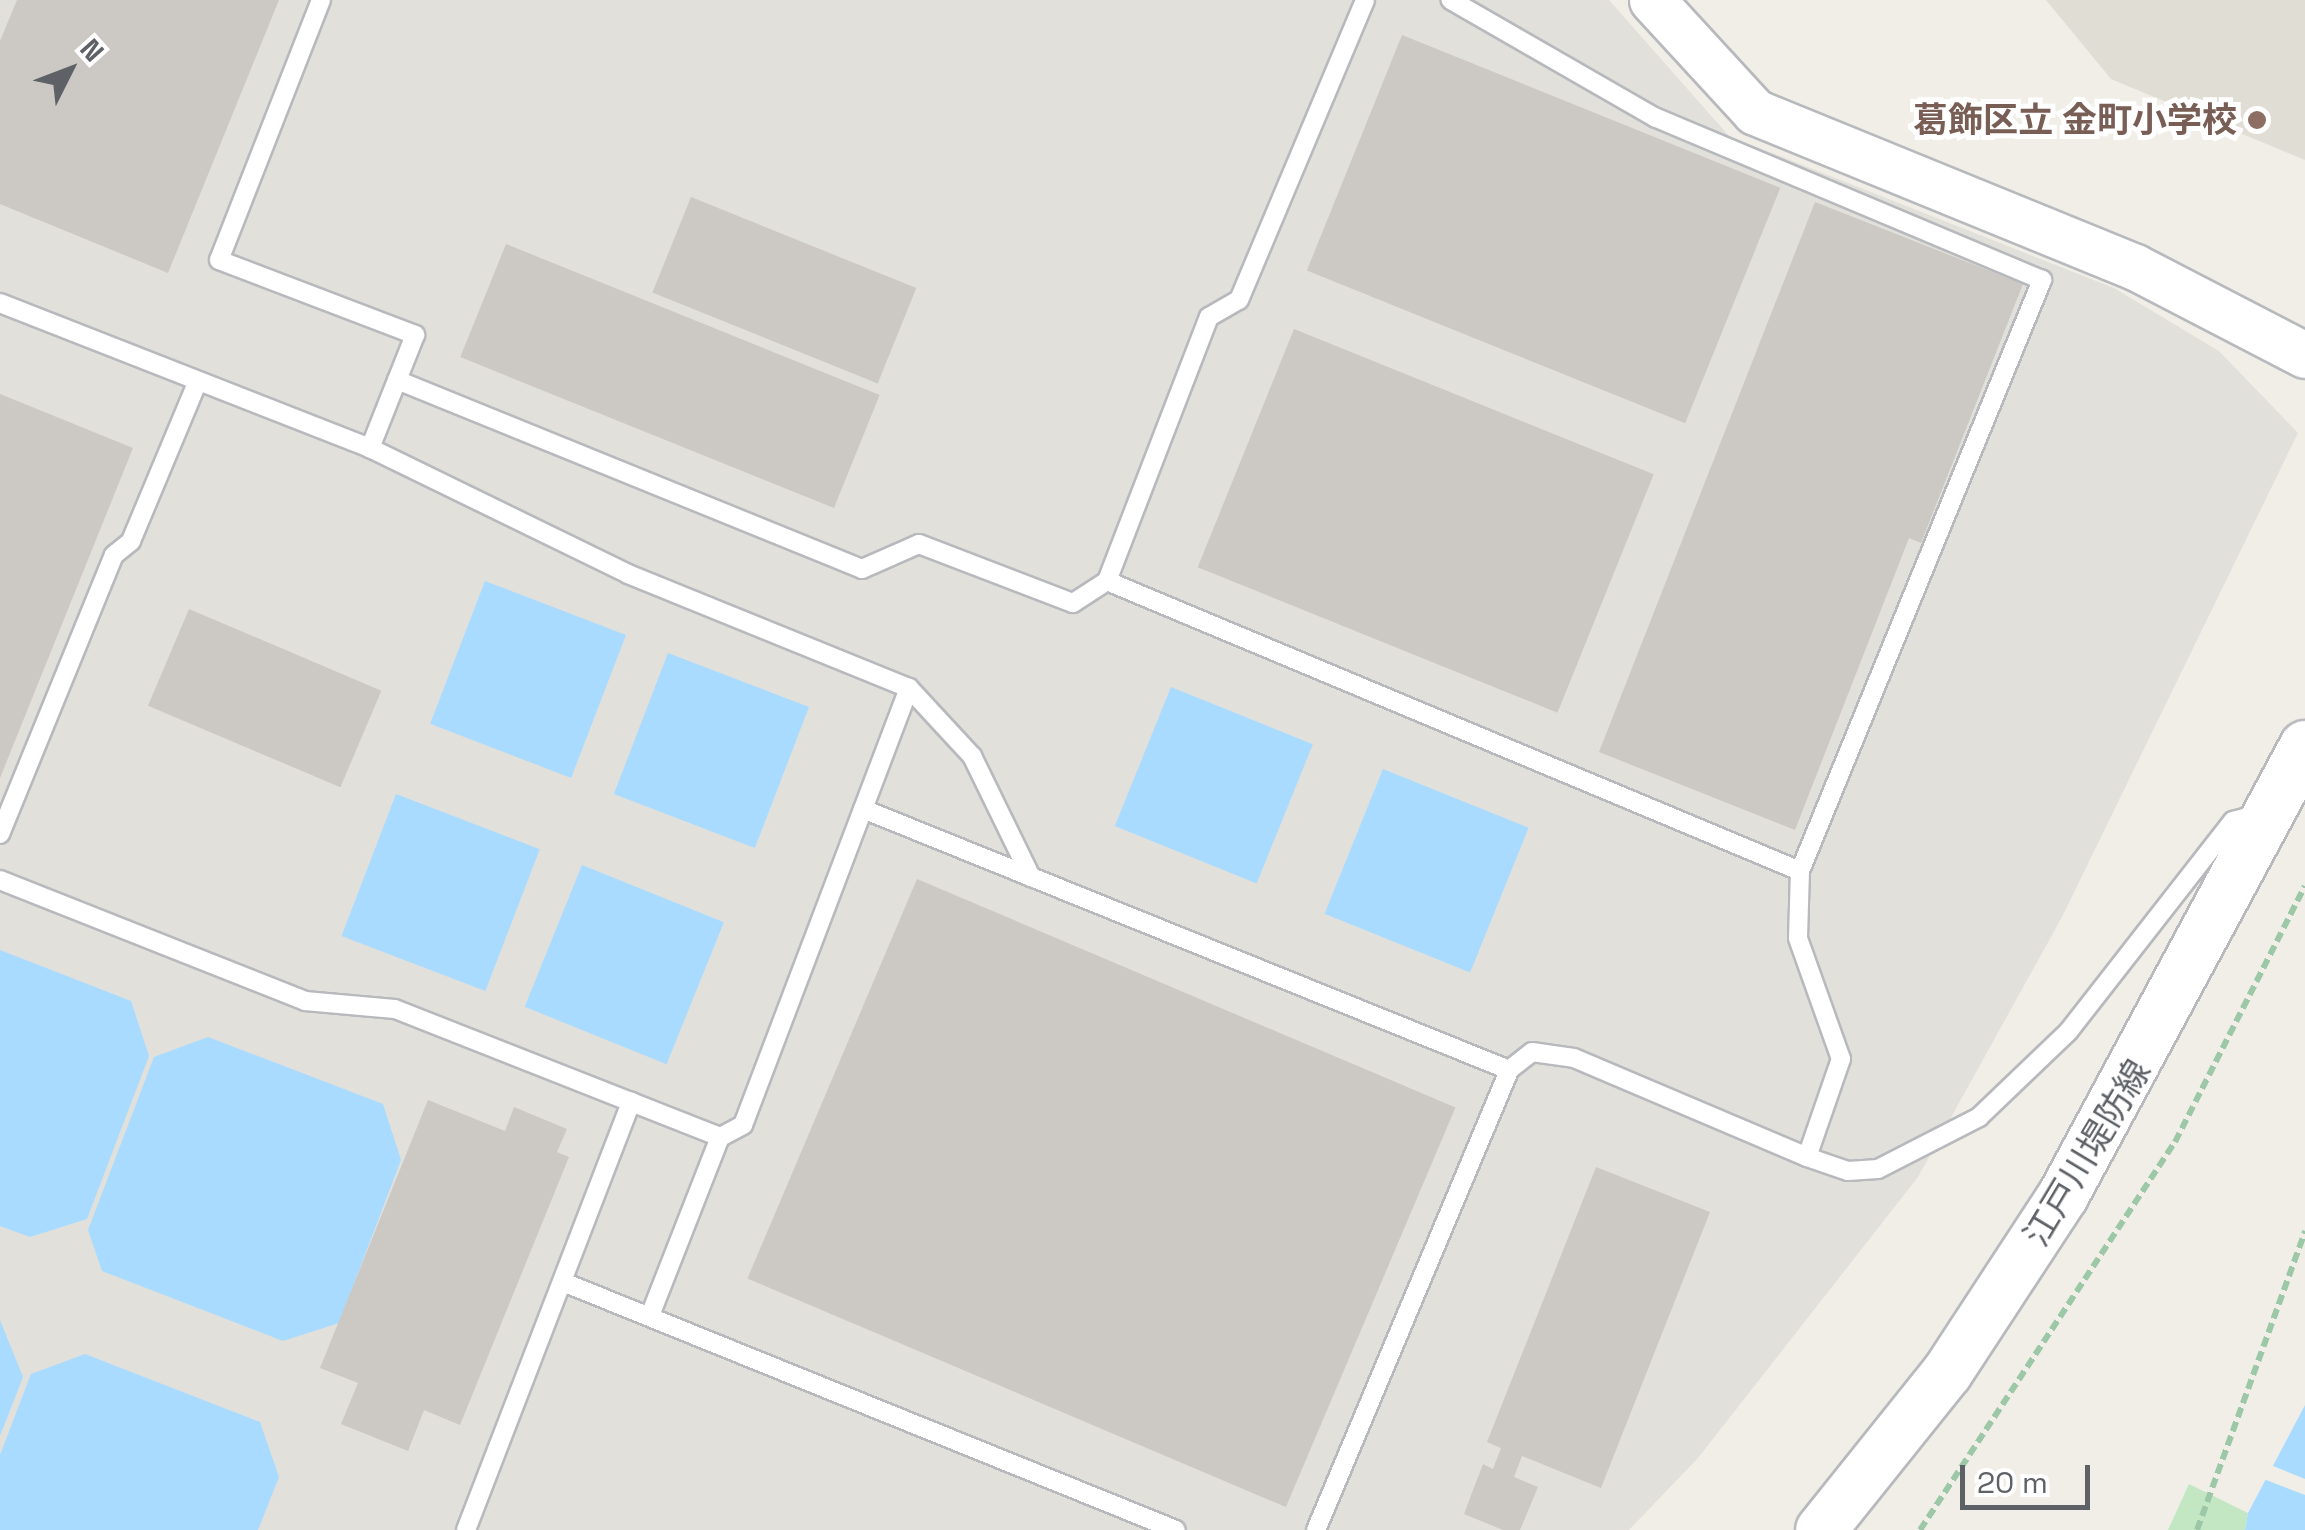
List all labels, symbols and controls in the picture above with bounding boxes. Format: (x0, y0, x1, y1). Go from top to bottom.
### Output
north arrow (20, 20, 120, 120)
text: N (73, 31, 112, 69)
place label: 葛飾区立 金町小学校 (1913, 99, 2237, 141)
marker: 葛飾区立 金町小学校 (2246, 109, 2268, 131)
street label: 江戸川堤防線 (2015, 1052, 2159, 1254)
scale bar (1965, 1445, 2095, 1507)
text: 20 m (1977, 1463, 2048, 1502)

